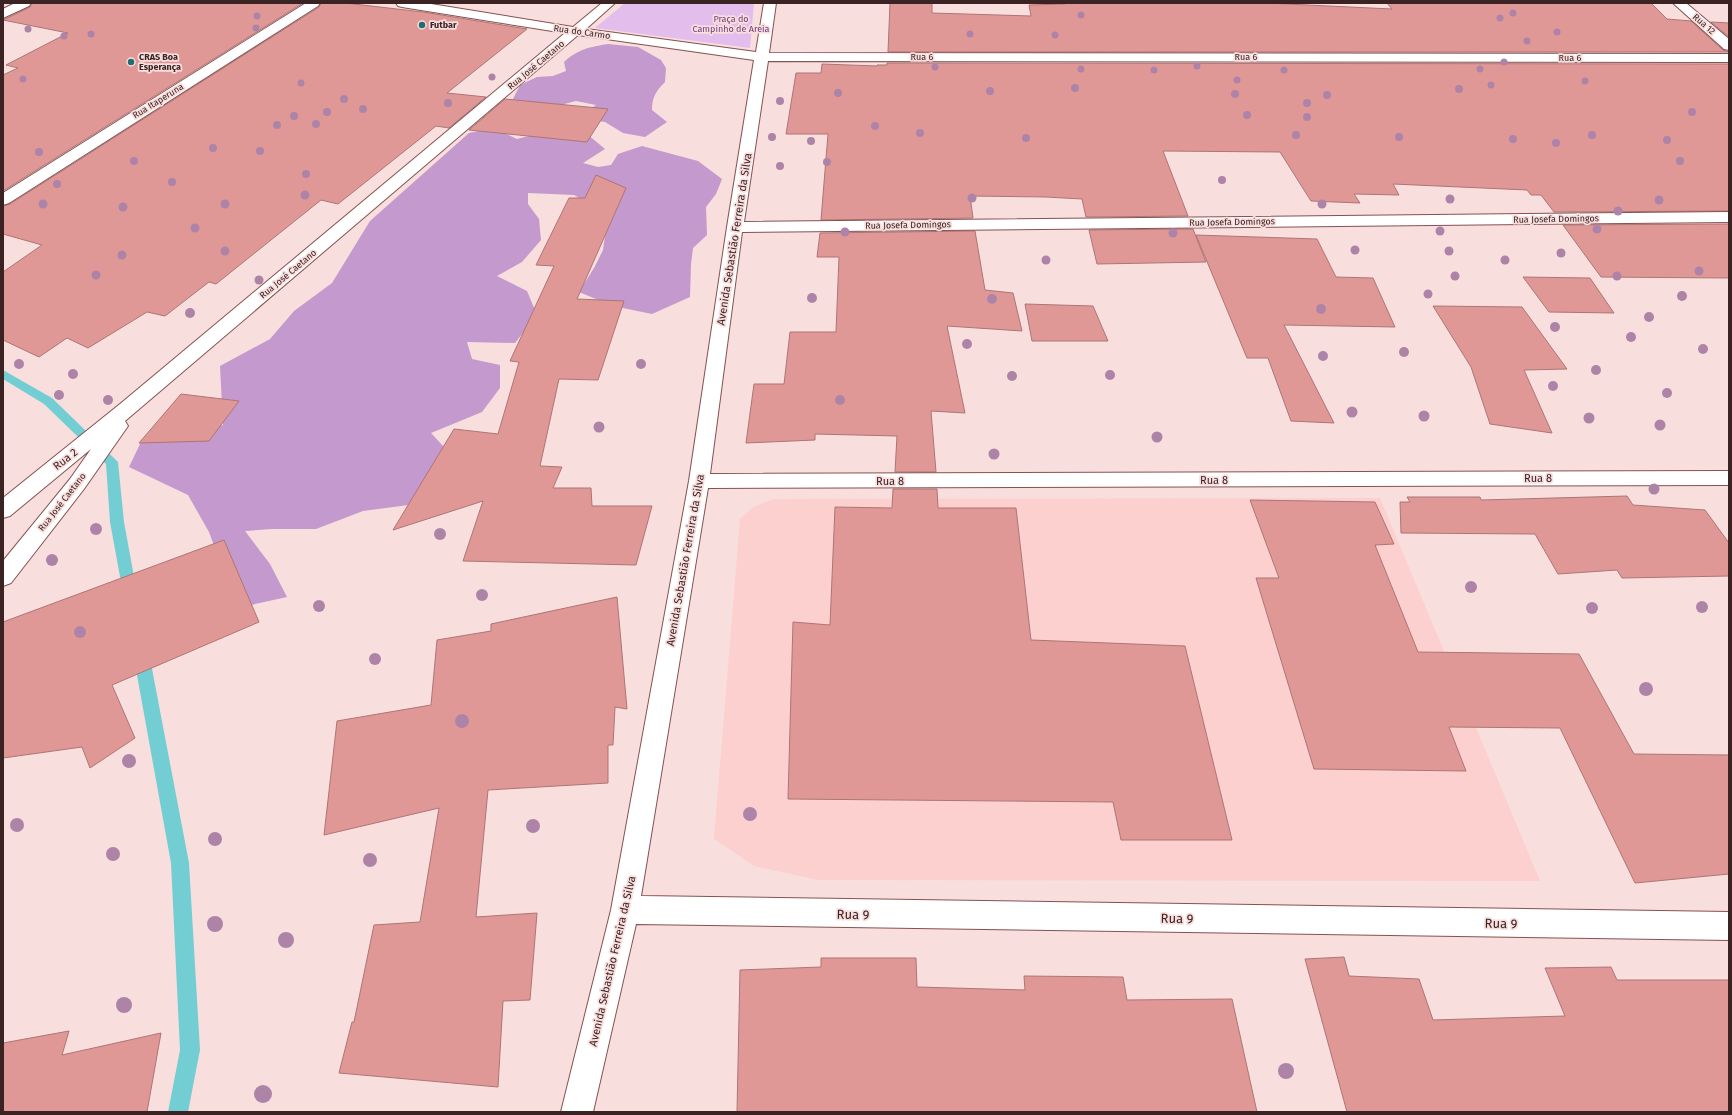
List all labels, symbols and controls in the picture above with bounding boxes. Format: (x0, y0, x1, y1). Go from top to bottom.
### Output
street label: Rua 12 (1691, 12, 1717, 36)
park label: Praça do Campinho de Areia (692, 14, 770, 34)
marker: Futbar (417, 20, 427, 30)
place label: Futbar (430, 20, 457, 30)
street label: Rua do Carmo (553, 23, 611, 41)
street label: Rua José Caetano (506, 38, 566, 92)
place label: CRAS Boa Esperança (139, 52, 181, 72)
street label: Rua 6 (911, 52, 934, 62)
street label: Rua 6 (1235, 52, 1258, 62)
street label: Rua 6 (1559, 53, 1582, 63)
marker: CRAS Boa Esperança (126, 57, 136, 67)
street label: Rua Itaperuna (131, 81, 185, 121)
street label: Avenida Sebastião Ferreira da Silva (714, 152, 755, 326)
street label: Rua Josefa Domingos (1513, 213, 1599, 225)
street label: Rua Josefa Domingos (1189, 216, 1275, 228)
street label: Rua Josefa Domingos (865, 219, 951, 231)
street label: Rua José Caetano (258, 247, 318, 301)
street label: Rua 2 (51, 446, 80, 473)
street label: Rua José Caetano (36, 471, 88, 533)
street label: Rua 8 (1524, 472, 1552, 485)
street label: Avenida Sebastião Ferreira da Silva (664, 473, 707, 647)
street label: Rua 8 (1200, 474, 1228, 487)
street label: Rua 8 (876, 475, 904, 488)
street label: Avenida Sebastião Ferreira da Silva (587, 875, 638, 1048)
street label: Rua 9 (836, 907, 870, 922)
street label: Rua 9 (1160, 911, 1194, 926)
street label: Rua 9 (1484, 916, 1518, 931)

